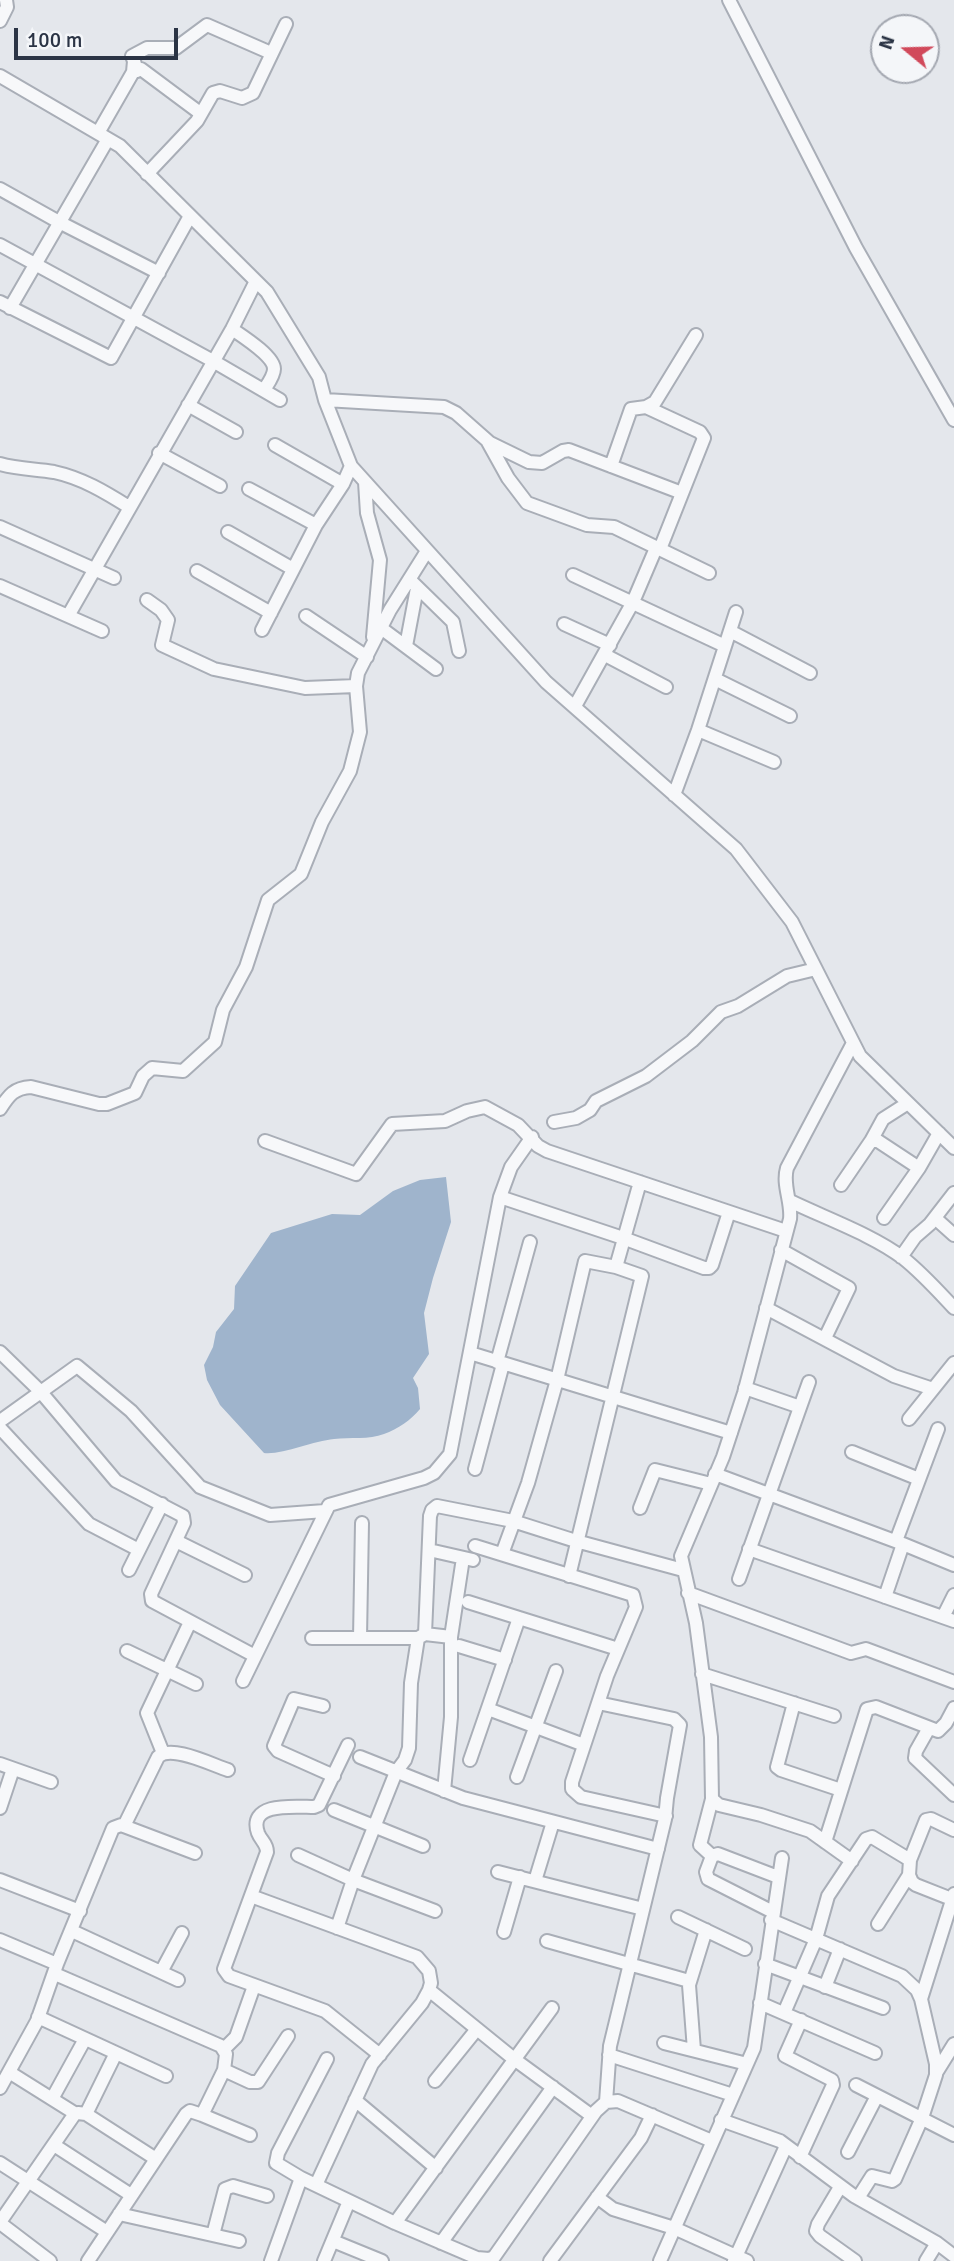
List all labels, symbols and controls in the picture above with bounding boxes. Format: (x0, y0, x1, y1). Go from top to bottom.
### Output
scale bar (18, 14, 182, 58)
north arrow (870, 14, 940, 84)
text: 100 m (27, 27, 82, 53)
text: N (874, 33, 901, 53)

